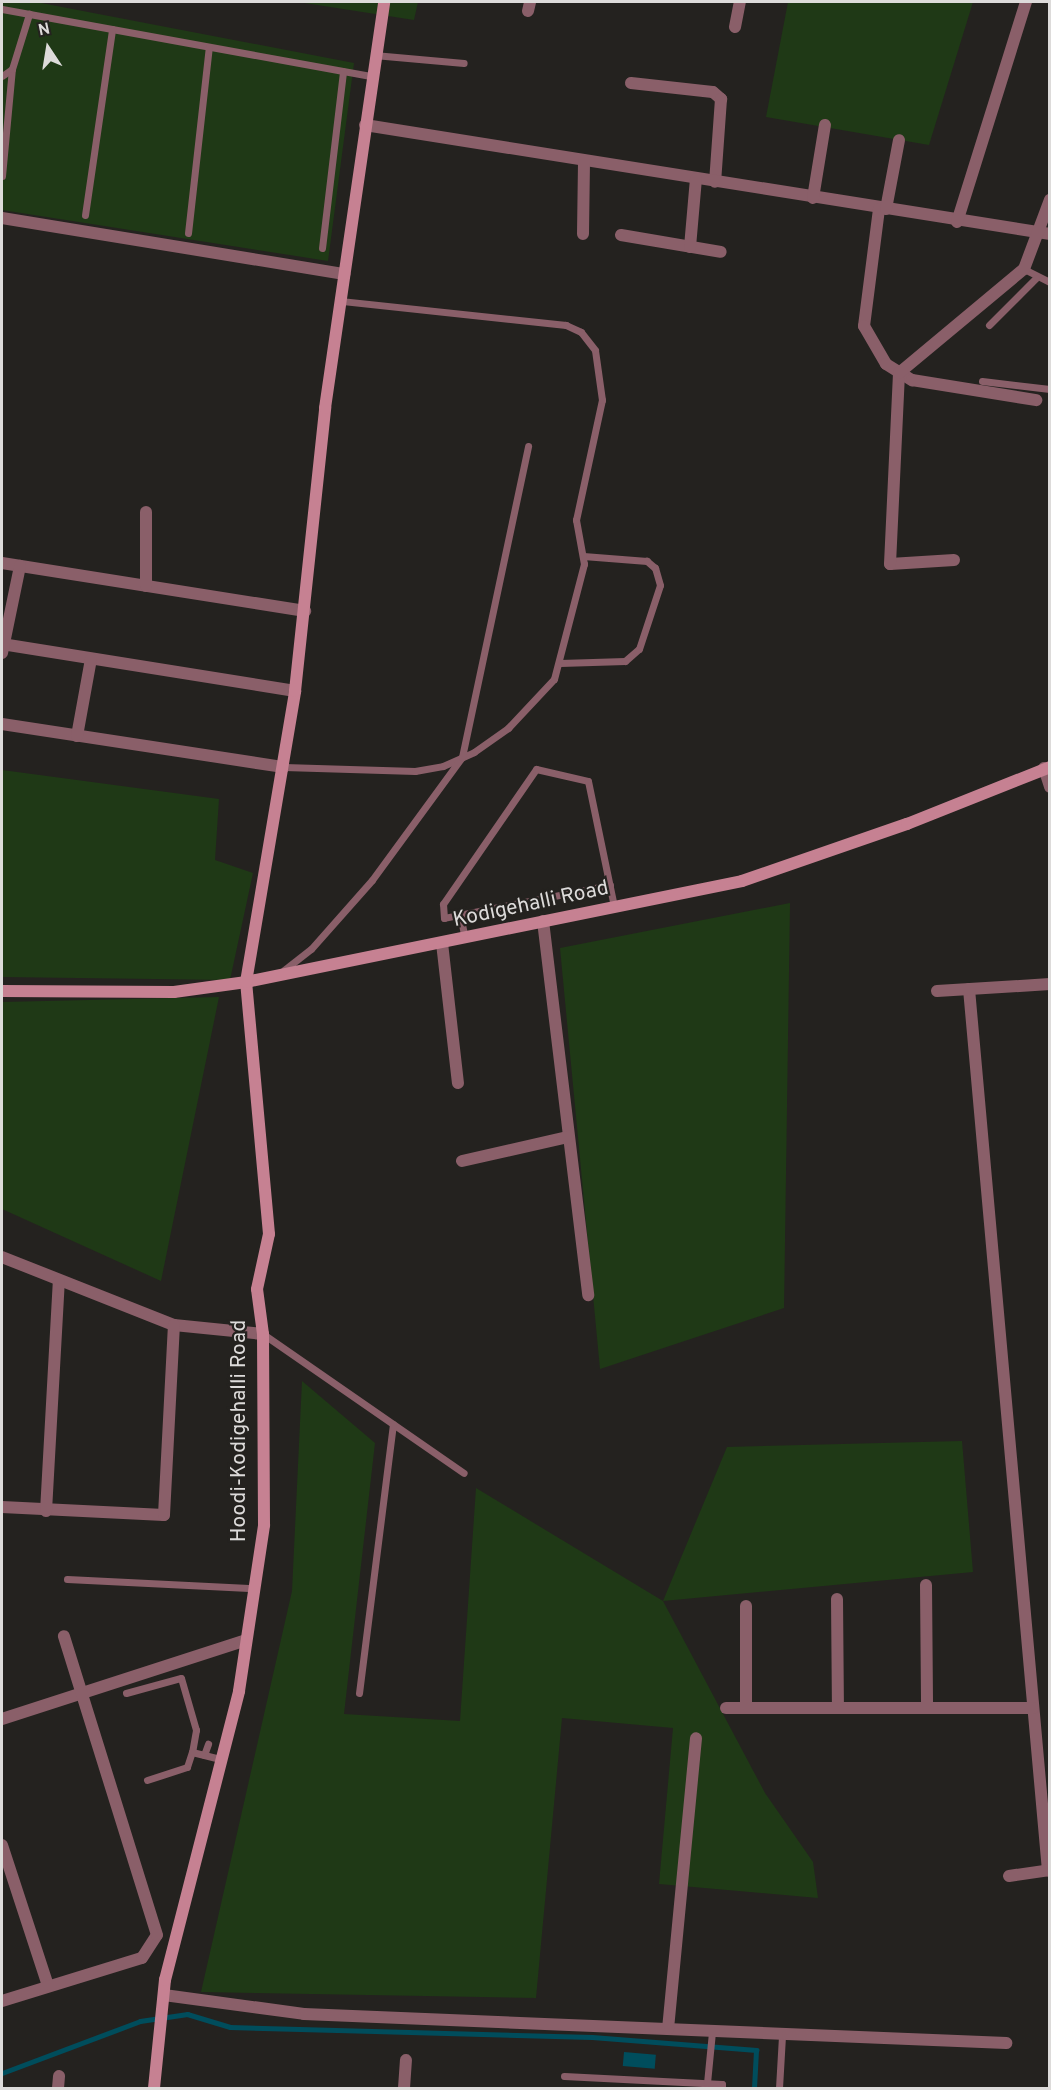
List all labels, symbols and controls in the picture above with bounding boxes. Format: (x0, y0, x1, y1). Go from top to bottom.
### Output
north arrow (18, 18, 78, 78)
text: N (37, 19, 52, 41)
street label: Kodigehalli Road (451, 876, 611, 934)
street label: Hoodi-Kodigehalli Road (227, 1320, 253, 1542)

